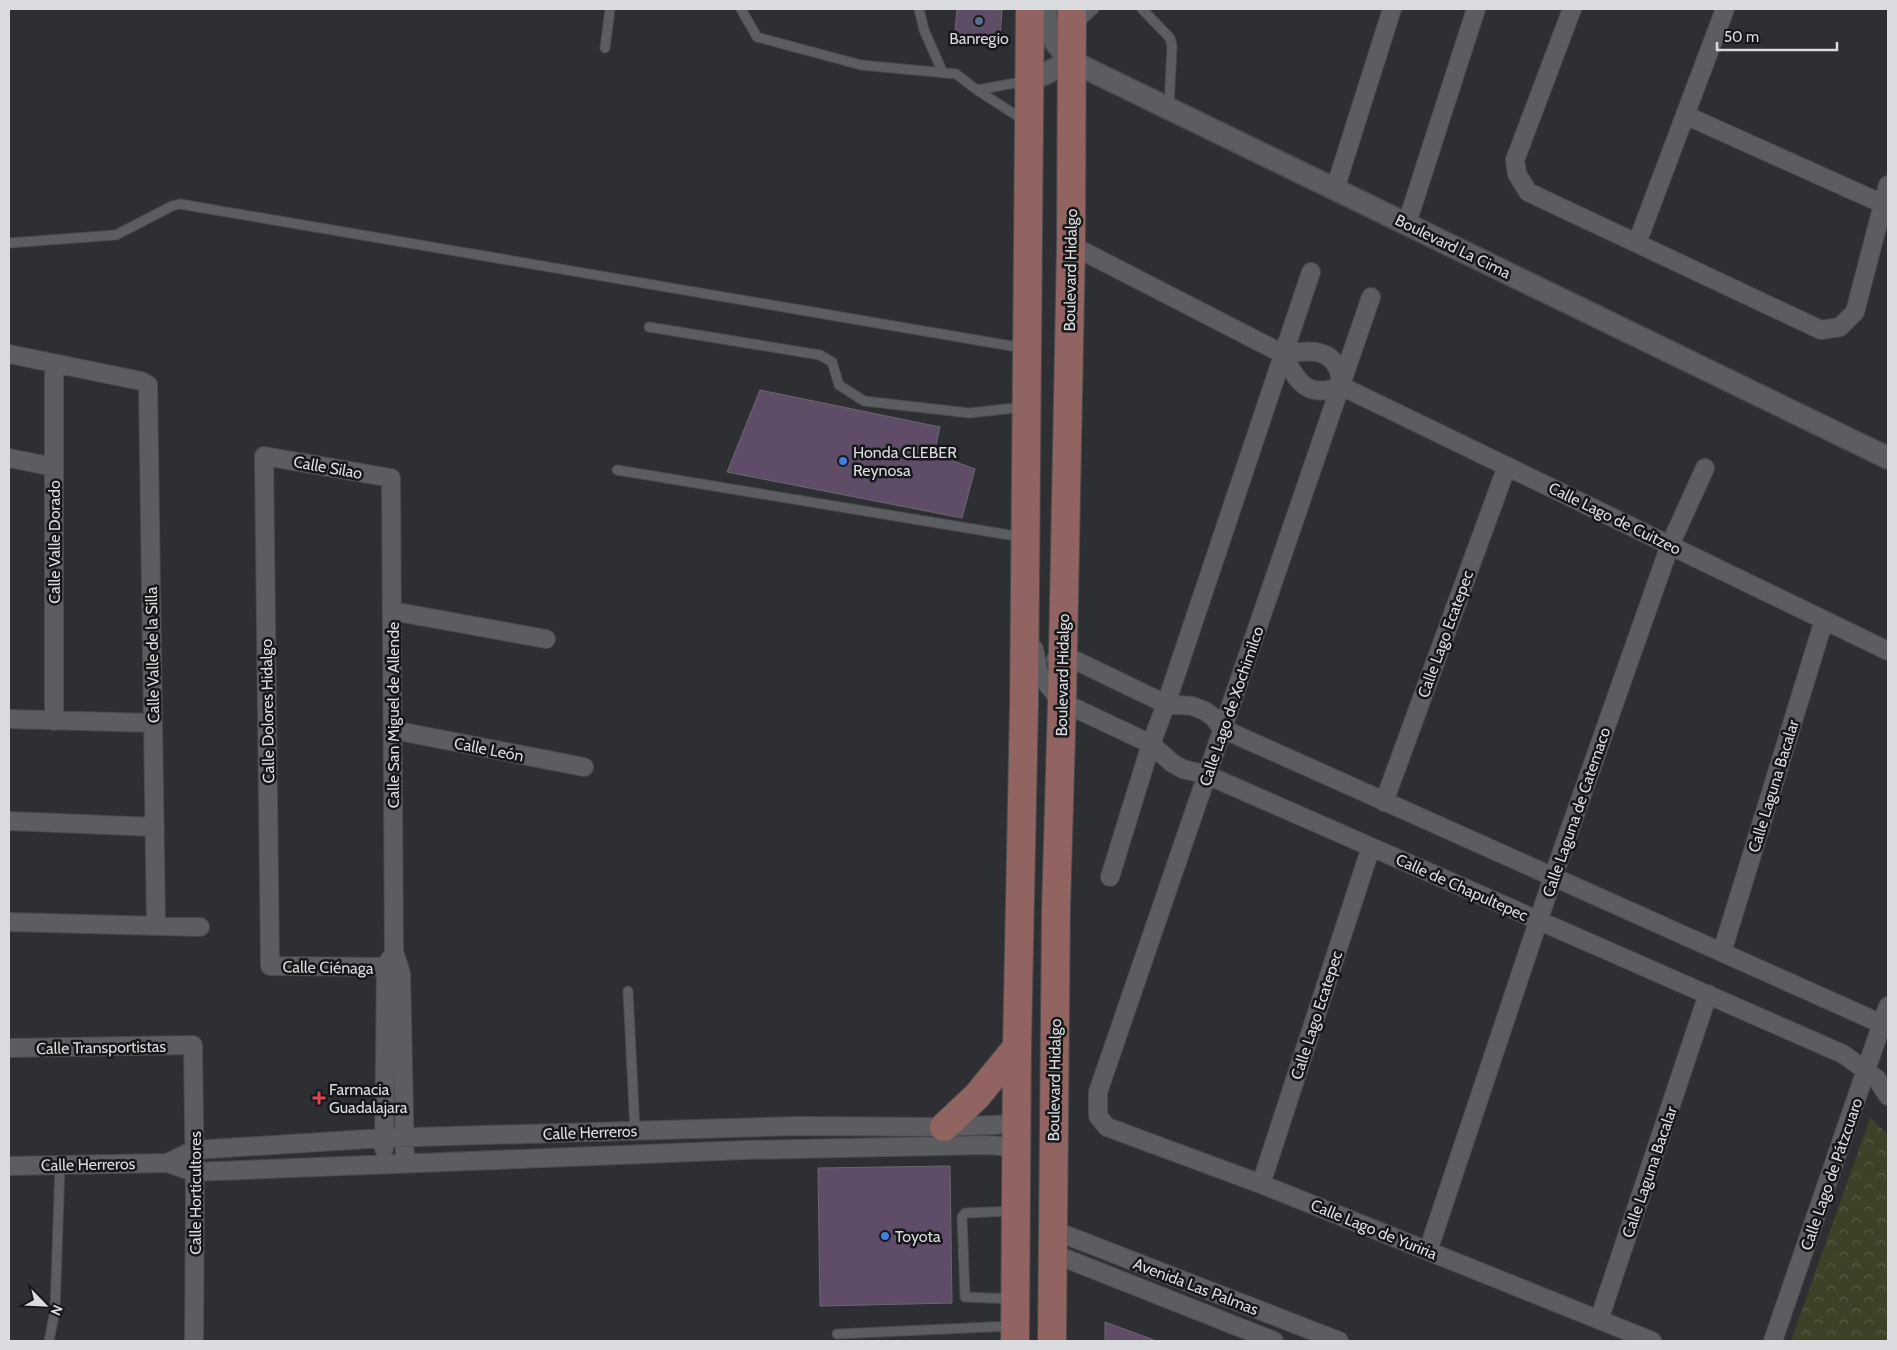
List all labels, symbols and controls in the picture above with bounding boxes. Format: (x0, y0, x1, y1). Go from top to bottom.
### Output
marker: Banregio (973, 15, 985, 27)
scale bar (1717, 20, 1837, 52)
text: 50 m (1724, 28, 1759, 46)
place label: Banregio (949, 29, 1009, 48)
street label: Boulevard Hidalgo (1060, 208, 1081, 332)
street label: Boulevard La Cima (1392, 210, 1514, 283)
place label: Honda CLEBER Reynosa (853, 443, 957, 480)
street label: Calle Silao (292, 452, 364, 483)
marker: Honda CLEBER Reynosa (837, 455, 849, 467)
street label: Calle Lago de Cuitzeo (1546, 478, 1684, 559)
street label: Calle Valle Dorado (45, 480, 64, 604)
street label: Calle Lago Ecatepec (1414, 568, 1477, 700)
street label: Calle Valle de la Silla (142, 586, 163, 723)
street label: Boulevard Hidalgo (1052, 613, 1073, 737)
street label: Calle San Miguel de Allende (384, 622, 403, 808)
street label: Calle Lago de Xochimilco (1195, 624, 1268, 789)
street label: Calle Dolores Hidalgo (257, 638, 278, 783)
street label: Calle Laguna Bacalar (1744, 717, 1803, 855)
street label: Calle Laguna de Catemaco (1538, 725, 1615, 900)
street label: Calle León (452, 733, 525, 766)
street label: Calle de Chapultepec (1393, 850, 1531, 925)
street label: Calle Lago Ecatepec (1287, 948, 1346, 1082)
street label: Calle Ciénaga (282, 957, 374, 978)
street label: Boulevard Hidalgo (1044, 1018, 1065, 1142)
street label: Calle Transportistas (36, 1037, 167, 1058)
place label: Farmacia Guadalajara (329, 1080, 408, 1117)
marker: Farmacia Guadalajara (313, 1092, 325, 1104)
street label: Calle Lago de Pátzcuaro (1796, 1095, 1867, 1253)
street label: Calle Laguna Bacalar (1618, 1103, 1681, 1240)
street label: Calle Herreros (542, 1121, 638, 1144)
street label: Calle Horticultores (186, 1131, 205, 1255)
street label: Calle Herreros (41, 1154, 136, 1175)
street label: Calle Lago de Yuriria (1308, 1195, 1440, 1264)
place label: Toyota (895, 1227, 941, 1246)
marker: Toyota (879, 1230, 891, 1242)
street label: Avenida Las Palmas (1131, 1254, 1261, 1319)
north arrow (20, 1280, 70, 1330)
text: N (47, 1302, 67, 1318)

